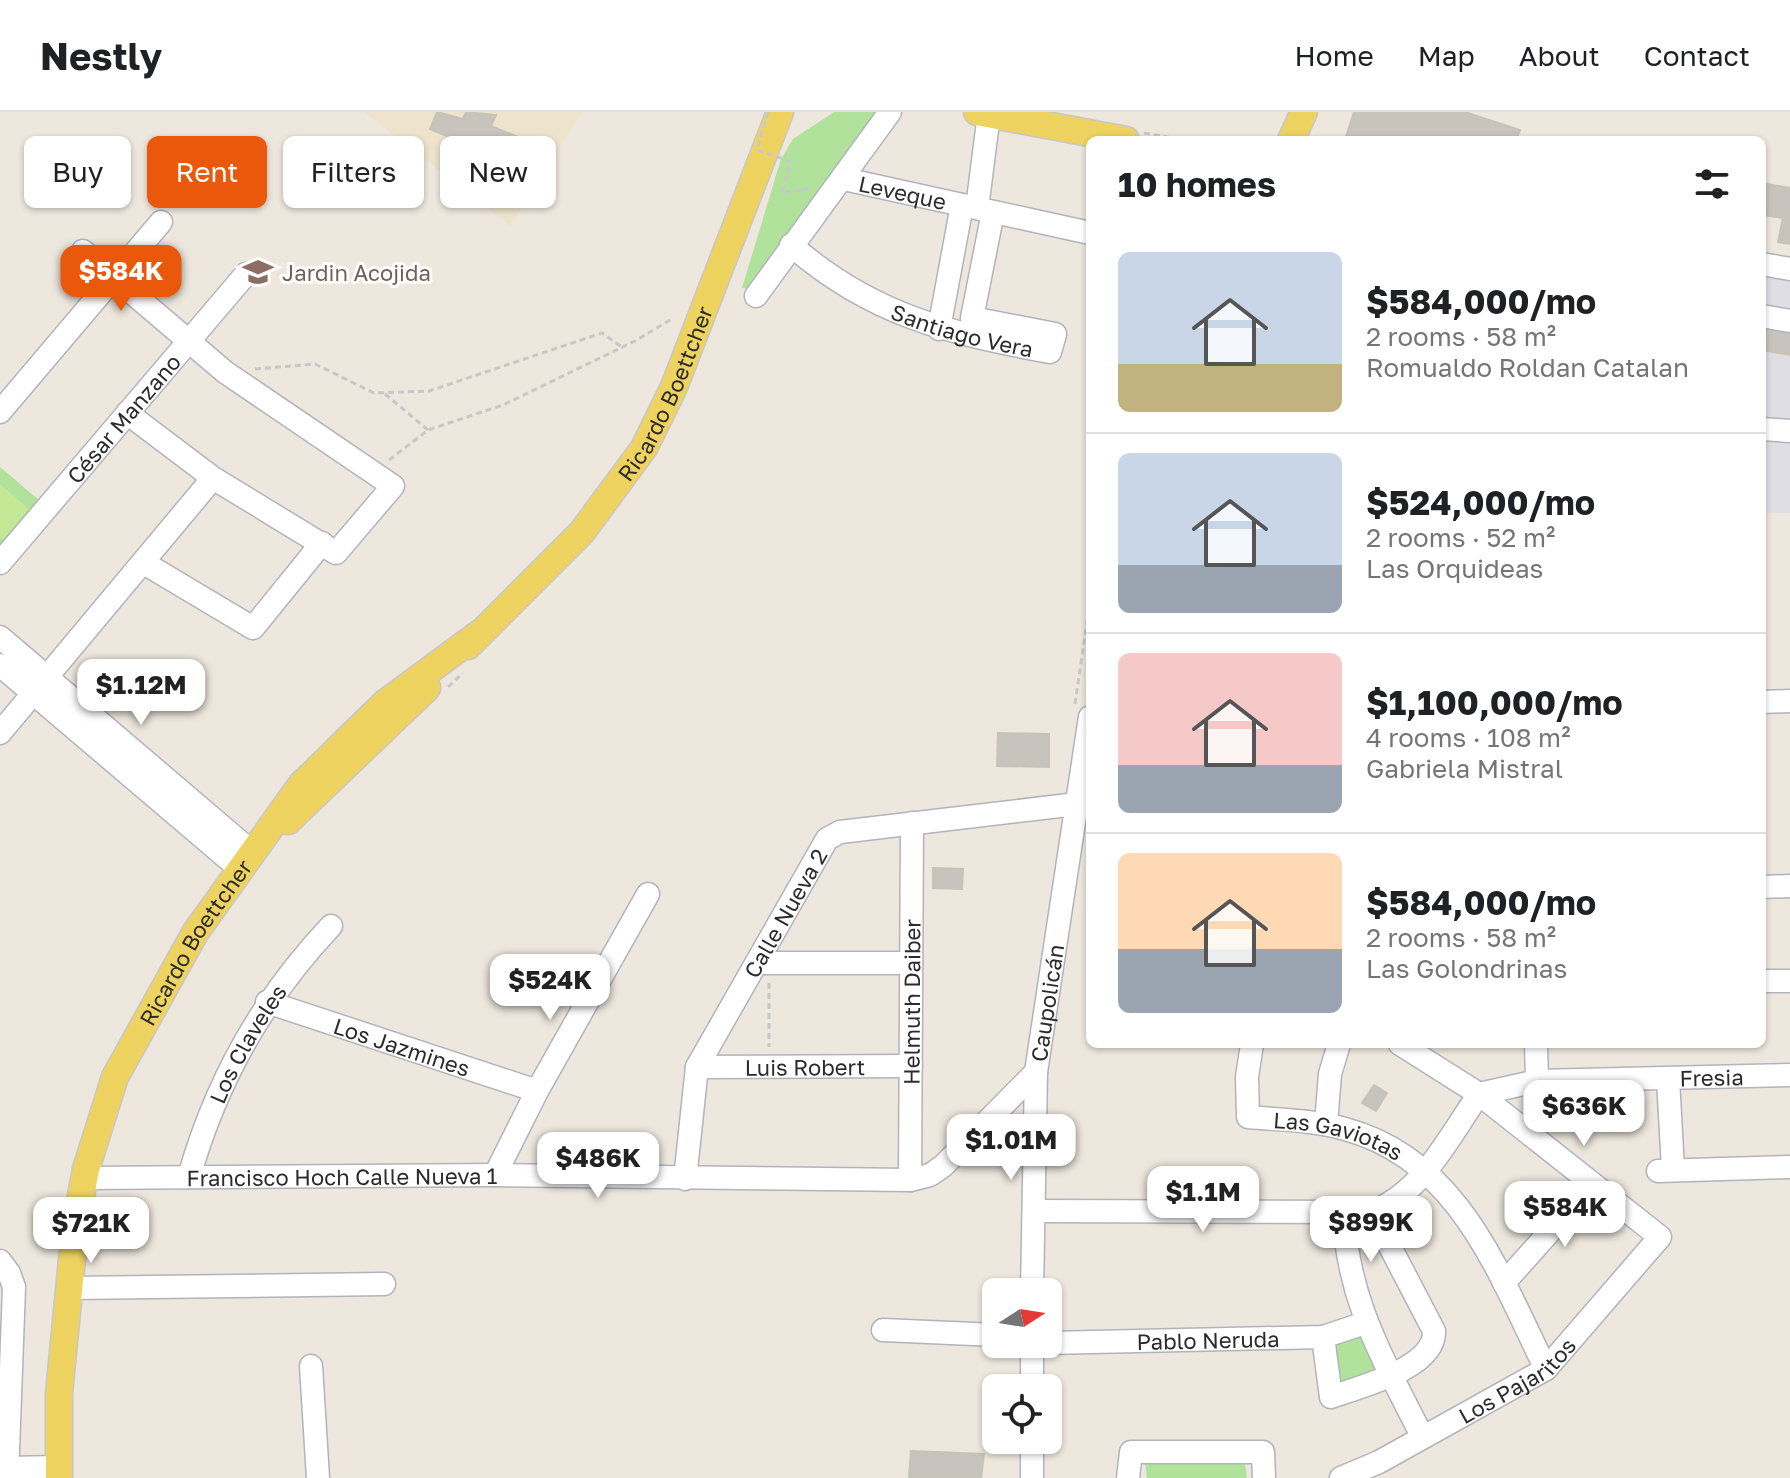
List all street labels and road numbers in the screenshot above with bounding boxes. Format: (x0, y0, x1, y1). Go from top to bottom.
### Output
street label: Leveque (856, 169, 949, 215)
street label: Santiago Vera (887, 297, 1035, 362)
street label: Ricardo Boettcher (611, 302, 718, 486)
street label: César Manzano (61, 348, 186, 488)
street label: Calle Nueva 2 (737, 844, 832, 982)
street label: Ricardo Boettcher (133, 854, 257, 1030)
street label: Helmuth Daiber (897, 919, 925, 1085)
street label: Caupolicán (1024, 942, 1069, 1063)
street label: Los Claveles (203, 979, 291, 1107)
street label: Los Jazmines (330, 1011, 474, 1081)
street label: Luis Robert (745, 1053, 865, 1080)
street label: Fresia (1679, 1063, 1744, 1091)
street label: Las Gaviotas (1272, 1105, 1408, 1165)
street label: Francisco Hoch Calle Nueva 1 (186, 1161, 498, 1191)
street label: Pablo Neruda (1136, 1324, 1280, 1355)
street label: Los Pajaritos (1454, 1332, 1581, 1429)

